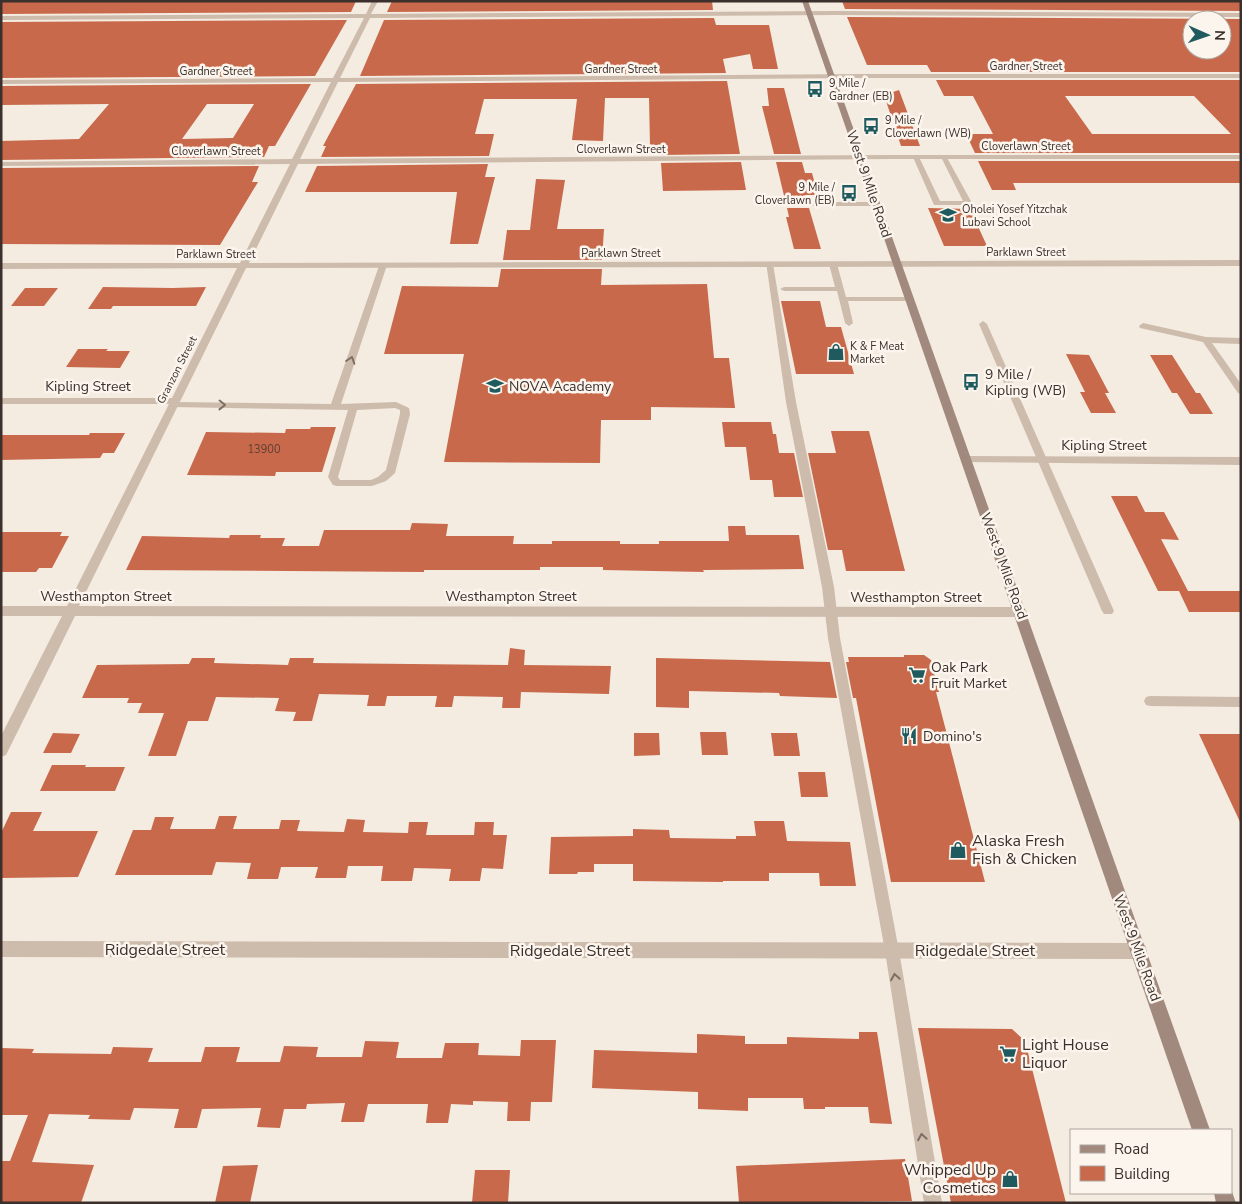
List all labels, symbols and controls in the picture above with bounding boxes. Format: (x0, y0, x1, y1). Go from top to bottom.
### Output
north arrow (1182, 10, 1232, 60)
text: N (1210, 30, 1229, 41)
street label: Gardner Street (990, 59, 1063, 74)
street label: Gardner Street (585, 62, 658, 77)
street label: Gardner Street (180, 64, 253, 79)
place label: 9 Mile / Gardner (EB) (829, 76, 893, 104)
bus stop icon: 9 Mile / Gardner (EB) (805, 79, 825, 99)
place label: 9 Mile / Cloverlawn (WB) (885, 113, 971, 141)
bus stop icon: 9 Mile / Cloverlawn (WB) (861, 116, 881, 136)
street label: West 9 Mile Road (842, 128, 896, 240)
street label: Cloverlawn Street (981, 139, 1071, 154)
street label: Cloverlawn Street (576, 142, 666, 157)
street label: Cloverlawn Street (171, 144, 261, 159)
place label: 9 Mile / Cloverlawn (EB) (755, 180, 836, 208)
bus stop icon: 9 Mile / Cloverlawn (EB) (839, 183, 859, 203)
place label: Oholei Yosef Yitzchak Lubavi School (962, 202, 1068, 230)
school or university icon: Oholei Yosef Yitzchak Lubavi School (938, 205, 958, 225)
street label: Parklawn Street (986, 245, 1066, 260)
street label: Parklawn Street (581, 246, 661, 261)
street label: Parklawn Street (176, 247, 256, 262)
street label: Granzon Street (153, 333, 201, 406)
place label: K & F Meat Market (850, 339, 904, 367)
shop icon: K & F Meat Market (826, 342, 846, 362)
one-way arrow (345, 356, 355, 365)
place label: 9 Mile / Kipling (WB) (985, 365, 1066, 400)
bus stop icon: 9 Mile / Kipling (WB) (961, 372, 981, 392)
school or university icon: NOVA Academy (485, 376, 505, 396)
street label: Kipling Street (45, 377, 131, 396)
place label: NOVA Academy (509, 377, 612, 396)
one-way arrow (219, 400, 227, 411)
street label: Kipling Street (1061, 436, 1147, 455)
house number: 13900 (248, 442, 281, 457)
street label: West 9 Mile Road (976, 510, 1032, 622)
street label: Westhampton Street (40, 587, 172, 606)
street label: Westhampton Street (445, 587, 577, 606)
street label: Westhampton Street (850, 588, 982, 607)
place label: Oak Park Fruit Market (931, 658, 1007, 693)
supermarket icon: Oak Park Fruit Market (907, 665, 927, 685)
restaurant icon: Domino's (899, 726, 919, 746)
place label: Domino's (923, 727, 982, 746)
place label: Alaska Fresh Fish & Chicken (972, 830, 1077, 870)
shop icon: Alaska Fresh Fish & Chicken (948, 840, 968, 860)
street label: West 9 Mile Road (1109, 892, 1165, 1004)
street label: Ridgedale Street (105, 939, 226, 961)
street label: Ridgedale Street (510, 940, 631, 962)
street label: Ridgedale Street (915, 940, 1036, 962)
one-way arrow (891, 973, 901, 981)
place label: Light House Liquor (1022, 1034, 1109, 1074)
supermarket icon: Light House Liquor (998, 1044, 1018, 1064)
legend (1070, 1129, 1232, 1194)
one-way arrow (918, 1133, 928, 1142)
text: Road (1114, 1139, 1149, 1159)
place label: Whipped Up Cosmetics (904, 1159, 996, 1199)
text: Building (1114, 1164, 1170, 1184)
shop icon: Whipped Up Cosmetics (1000, 1169, 1020, 1189)

